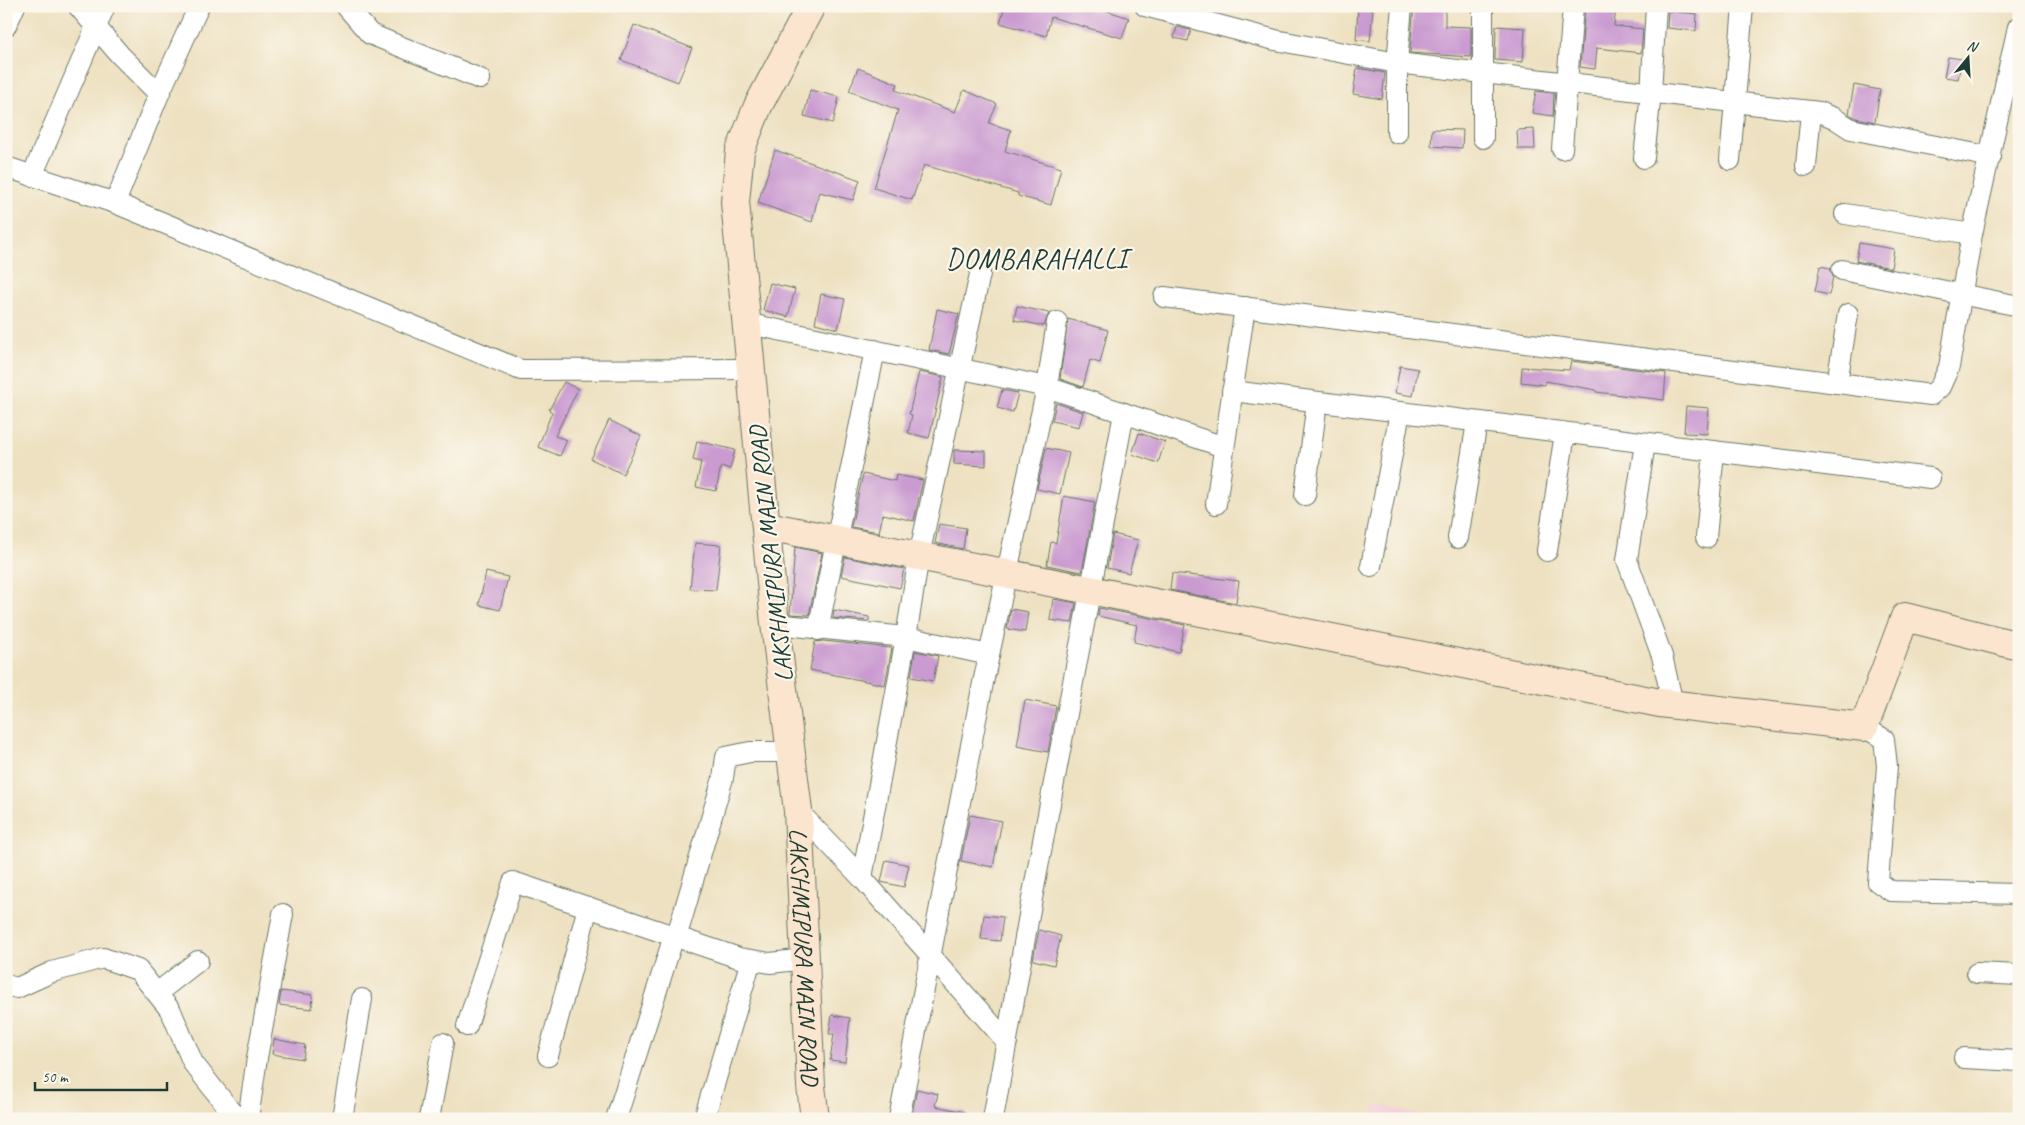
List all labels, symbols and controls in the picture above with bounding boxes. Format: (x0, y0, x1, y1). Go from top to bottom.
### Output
north arrow (1942, 32, 1992, 82)
text: N (1965, 37, 1981, 56)
district label: DOMBARAHALLI (946, 241, 1133, 276)
street label: LAKSHMIPURA MAIN ROAD (741, 423, 800, 684)
street label: LAKSHMIPURA MAIN ROAD (782, 827, 826, 1088)
scale bar (35, 1060, 168, 1092)
text: 50 m (42, 1068, 69, 1087)

